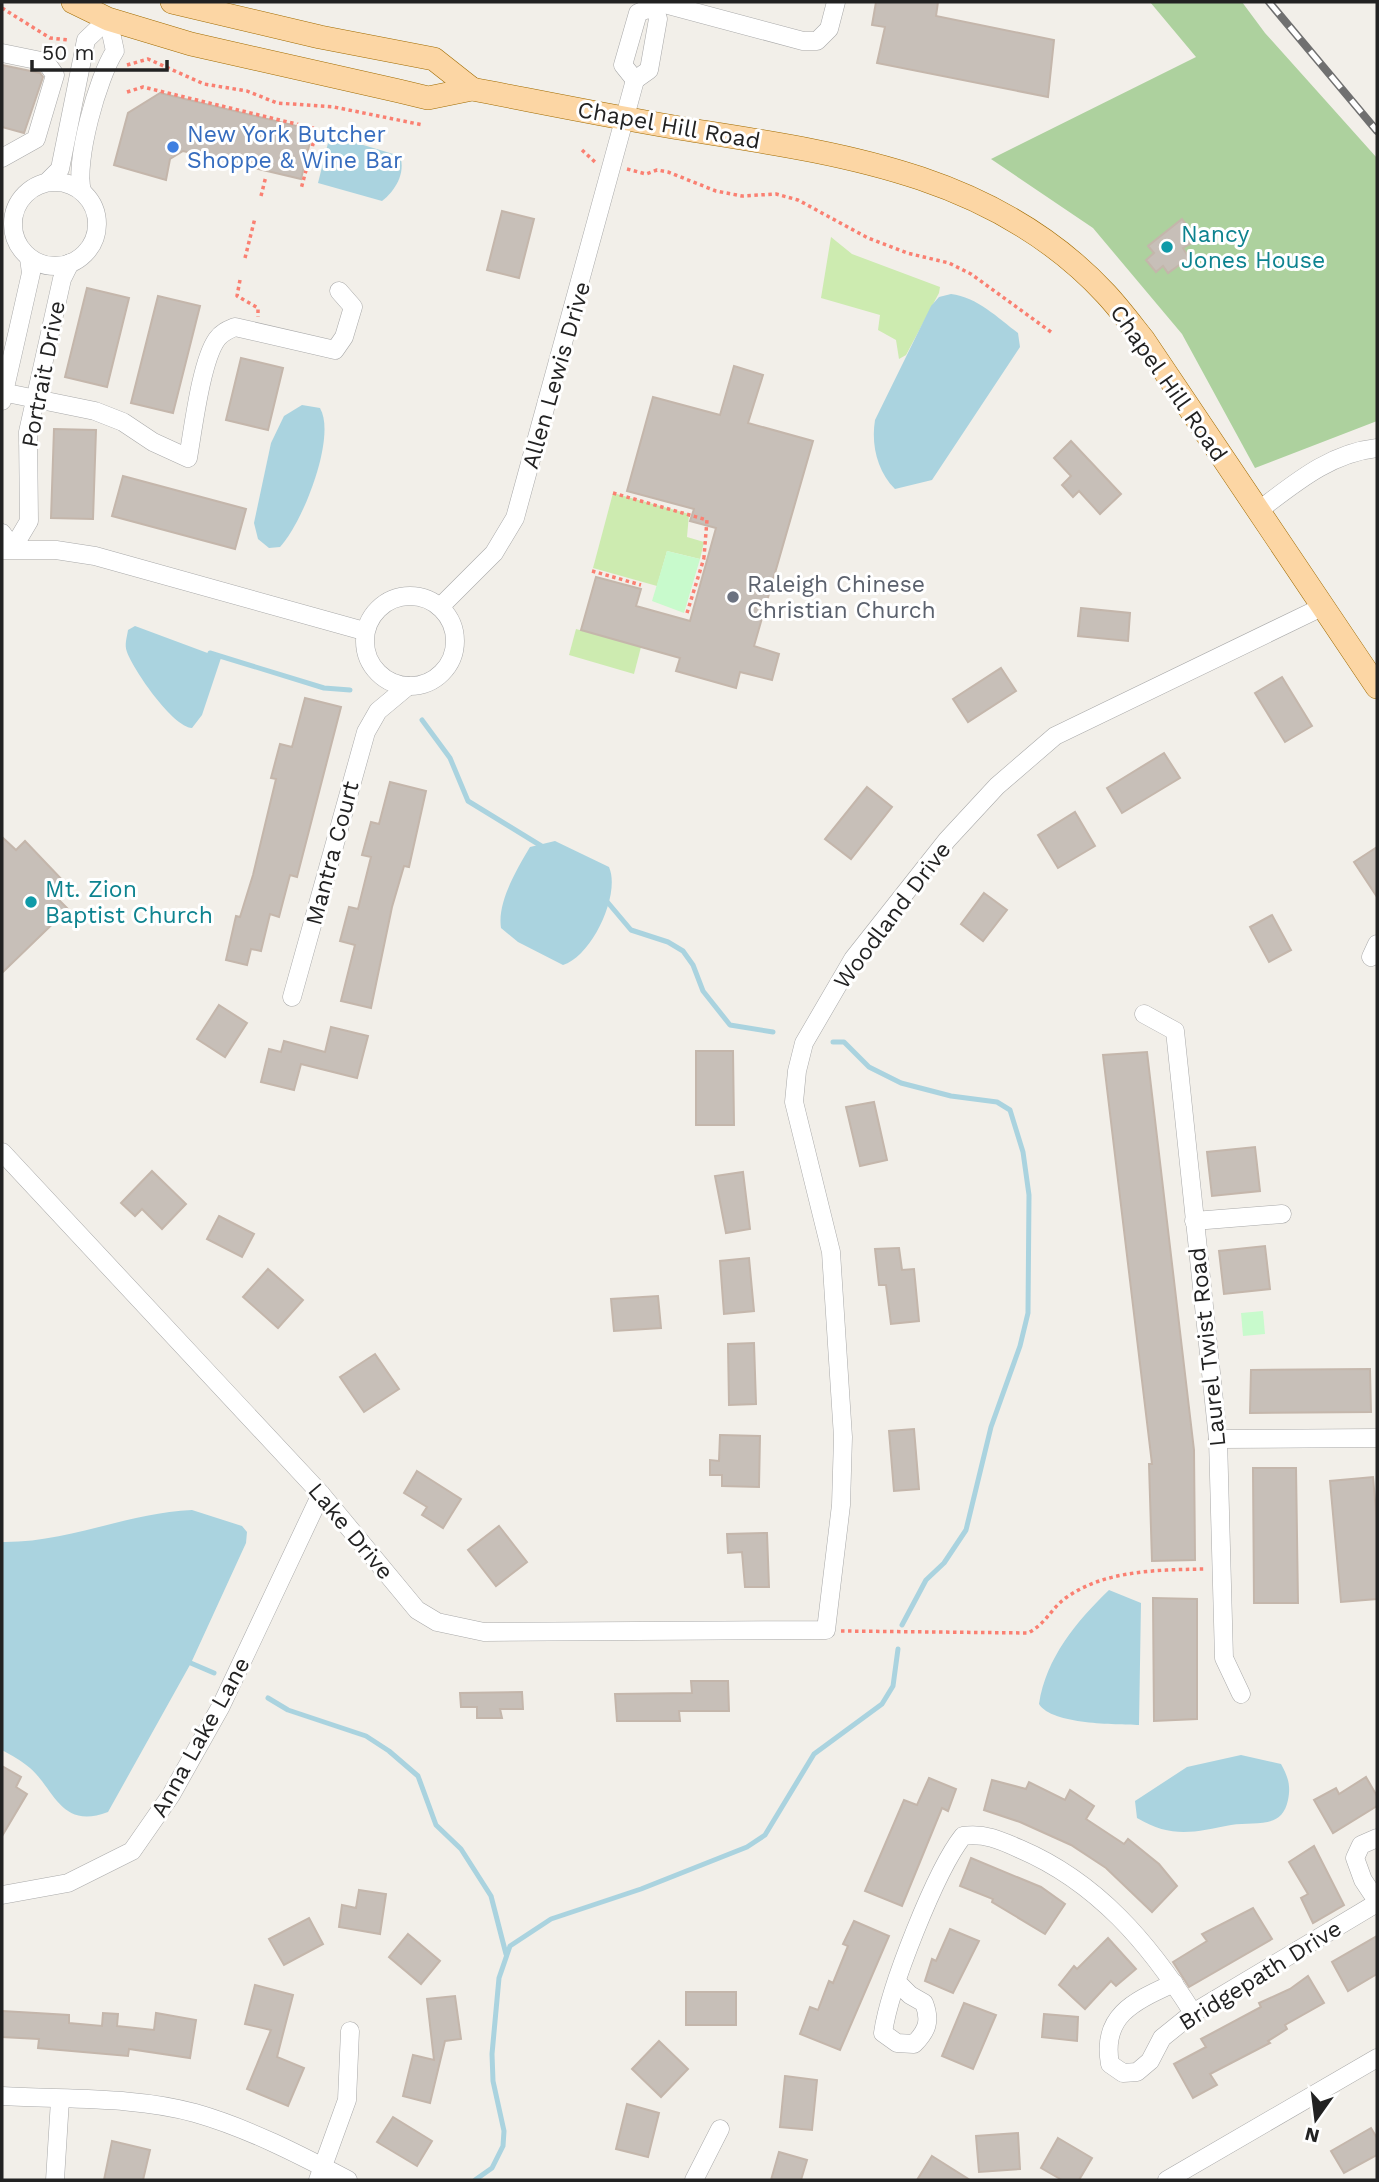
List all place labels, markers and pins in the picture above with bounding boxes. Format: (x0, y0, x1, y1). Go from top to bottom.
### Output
place label: New York Butcher Shoppe & Wine Bar (187, 121, 402, 174)
marker: New York Butcher Shoppe & Wine Bar (165, 139, 181, 155)
place label: Nancy Jones House (1181, 221, 1325, 274)
marker: Nancy Jones House (1159, 239, 1175, 255)
place label: Raleigh Chinese Christian Church (747, 571, 936, 624)
marker: Raleigh Chinese Christian Church (725, 589, 741, 605)
place label: Mt. Zion Baptist Church (45, 876, 213, 929)
marker: Mt. Zion Baptist Church (23, 894, 39, 910)

